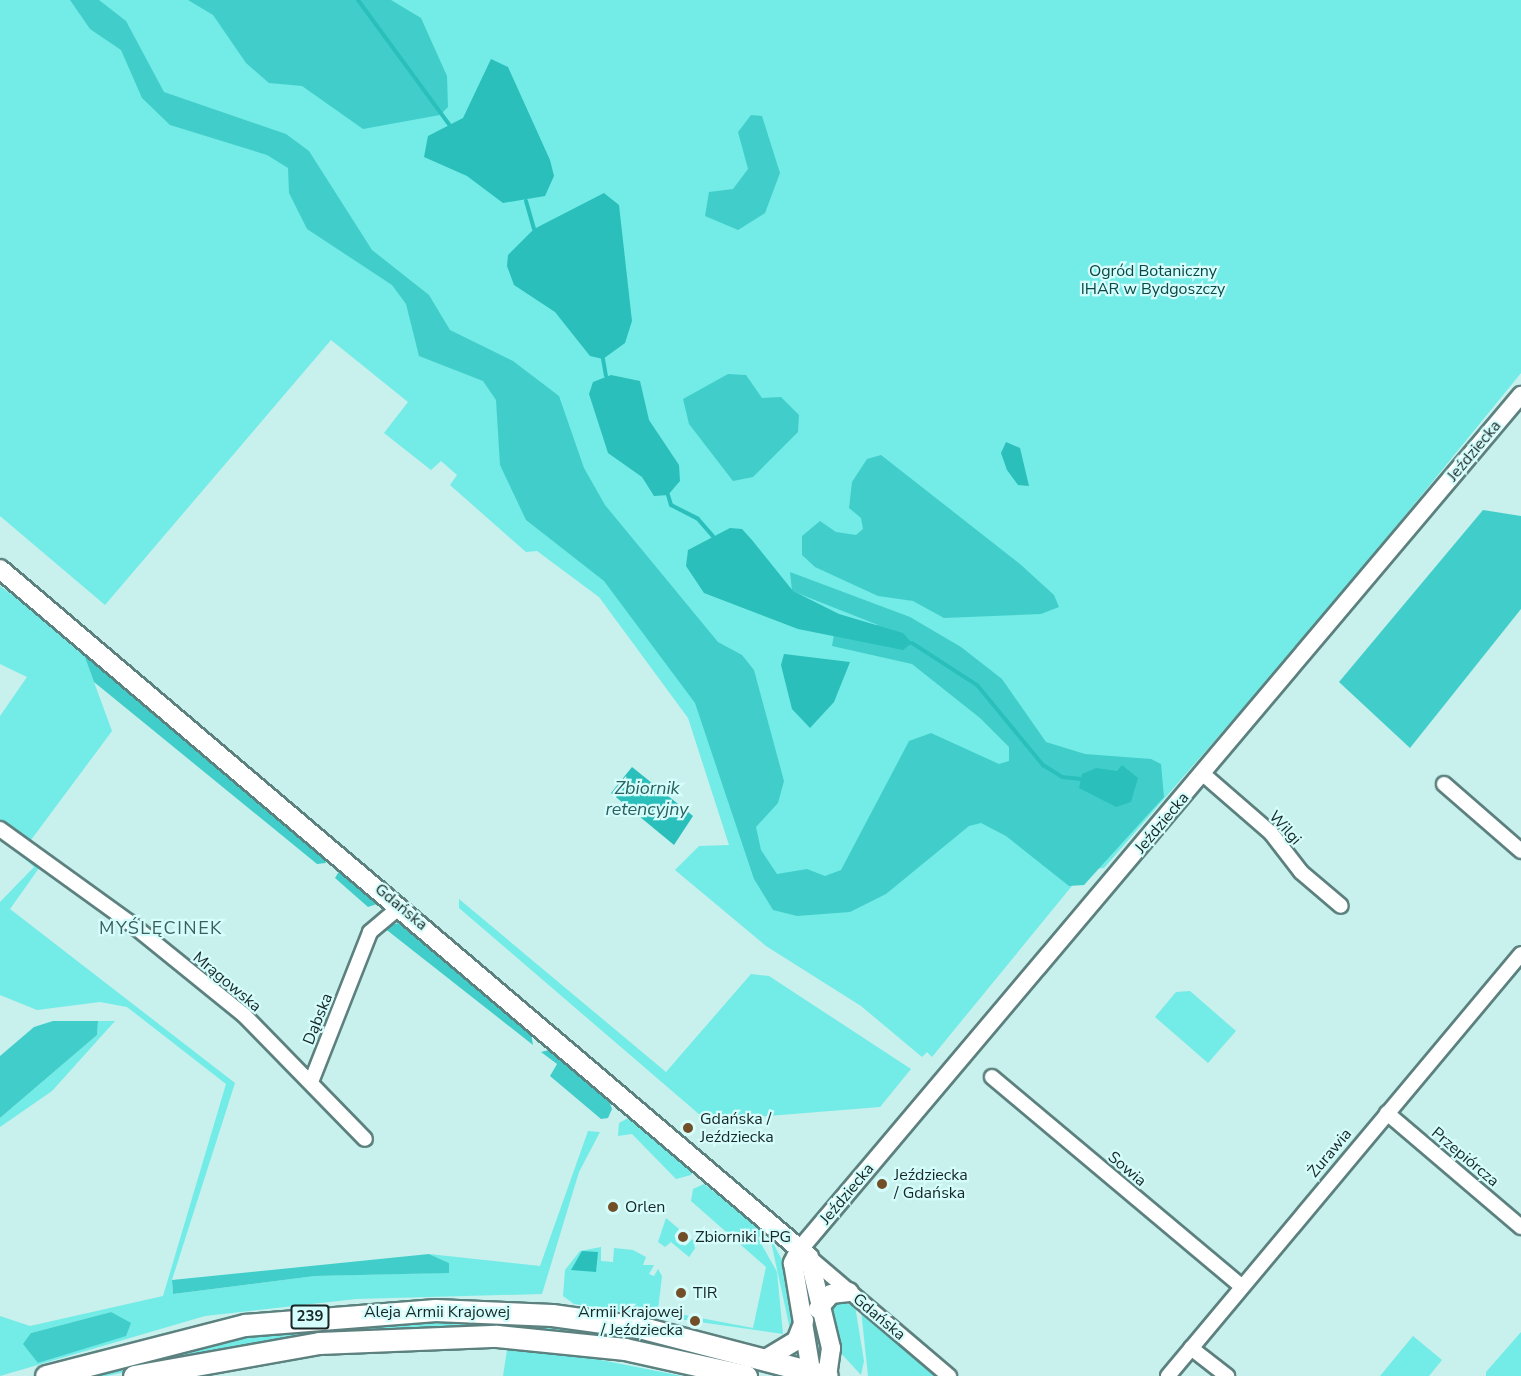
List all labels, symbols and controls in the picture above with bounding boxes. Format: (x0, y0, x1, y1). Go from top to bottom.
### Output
park label: Ogród Botaniczny IHAR w Bydgoszczy (1081, 261, 1225, 299)
street label: Jeździecka (1443, 417, 1505, 485)
water label: Zbiornik retencyjny (605, 778, 689, 820)
street label: Jeździecka (1131, 789, 1193, 857)
street label: Wilgi (1265, 807, 1305, 849)
street label: Gdańska (371, 880, 431, 934)
district label: MYŚLĘCINEK (99, 917, 223, 939)
street label: Mrągowska (189, 948, 265, 1016)
street label: Dąbska (299, 990, 337, 1048)
place label: Gdańska / Jeździecka (700, 1109, 774, 1147)
marker: Gdańska / Jeździecka (681, 1121, 695, 1135)
street label: Przepiórcza (1427, 1123, 1503, 1191)
street label: Żurawia (1304, 1125, 1356, 1181)
street label: Sowia (1104, 1147, 1150, 1191)
street label: Jeździecka (816, 1160, 878, 1228)
place label: Jeździecka / Gdańska (894, 1165, 968, 1203)
marker: Jeździecka / Gdańska (875, 1177, 889, 1191)
place label: Orlen (625, 1197, 665, 1217)
marker: Orlen (606, 1200, 620, 1214)
place label: Zbiorniki LPG (695, 1227, 791, 1247)
marker: Zbiorniki LPG (676, 1230, 690, 1244)
place label: TIR (693, 1283, 717, 1303)
marker: TIR (674, 1286, 688, 1300)
street label: Gdańska (849, 1290, 909, 1344)
street label: Aleja Armii Krajowej (364, 1302, 510, 1322)
place label: Armii Krajowej / Jeździecka (578, 1302, 683, 1340)
road number: 239 (290, 1305, 330, 1329)
marker: Armii Krajowej / Jeździecka (688, 1314, 702, 1328)

